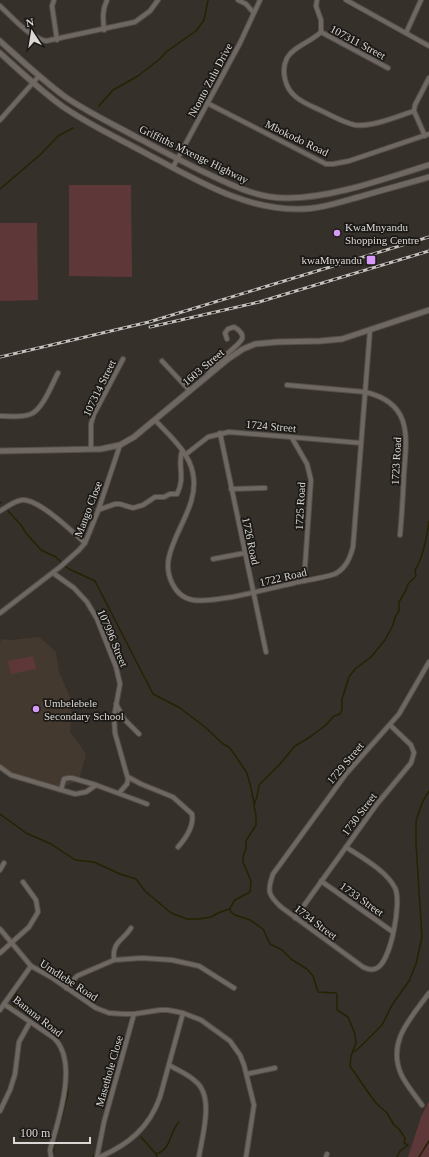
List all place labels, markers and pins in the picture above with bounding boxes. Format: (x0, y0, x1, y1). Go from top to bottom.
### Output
place label: KwaMnyandu Shopping Centre (345, 221, 419, 246)
marker: KwaMnyandu Shopping Centre (332, 228, 342, 238)
place label: kwaMnyandu (302, 254, 362, 266)
marker: kwaMnyandu (365, 254, 377, 266)
place label: Umbelebele Secondary School (44, 697, 124, 722)
marker: Umbelebele Secondary School (31, 704, 41, 714)

